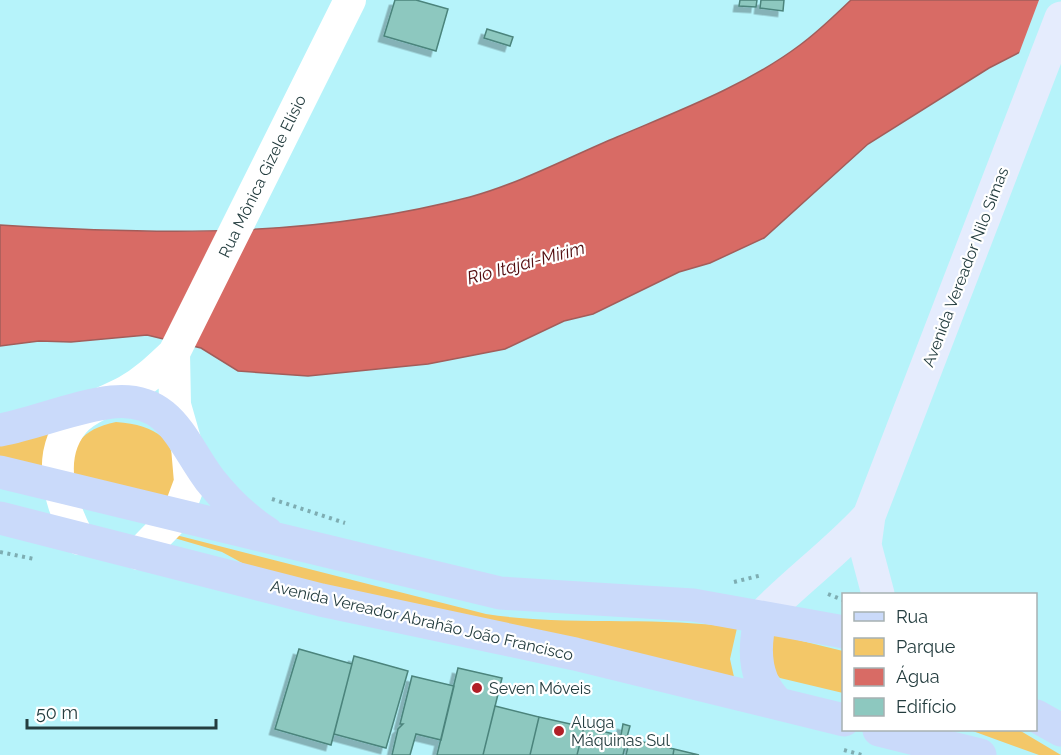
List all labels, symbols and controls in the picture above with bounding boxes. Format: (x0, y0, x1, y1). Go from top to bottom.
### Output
street label: Rua Mônica Gizele Elísio (215, 92, 310, 261)
street label: Avenida Vereador Nilo Simas (919, 164, 1013, 370)
water label: Rio Itajaí-Mirim (465, 237, 587, 288)
street label: Avenida Vereador Abrahão João Francisco (269, 576, 575, 665)
legend (842, 593, 1037, 731)
text: Rua (896, 606, 928, 627)
text: Parque (896, 636, 956, 657)
text: Água (896, 665, 940, 687)
place label: Seven Móveis (489, 679, 591, 698)
marker: Seven Móveis (470, 681, 484, 695)
scale bar (27, 692, 216, 730)
text: Edifício (896, 696, 956, 717)
text: 50 m (36, 702, 78, 723)
place label: Aluga Máquinas Sul (571, 713, 671, 750)
marker: Aluga Máquinas Sul (552, 724, 566, 738)

